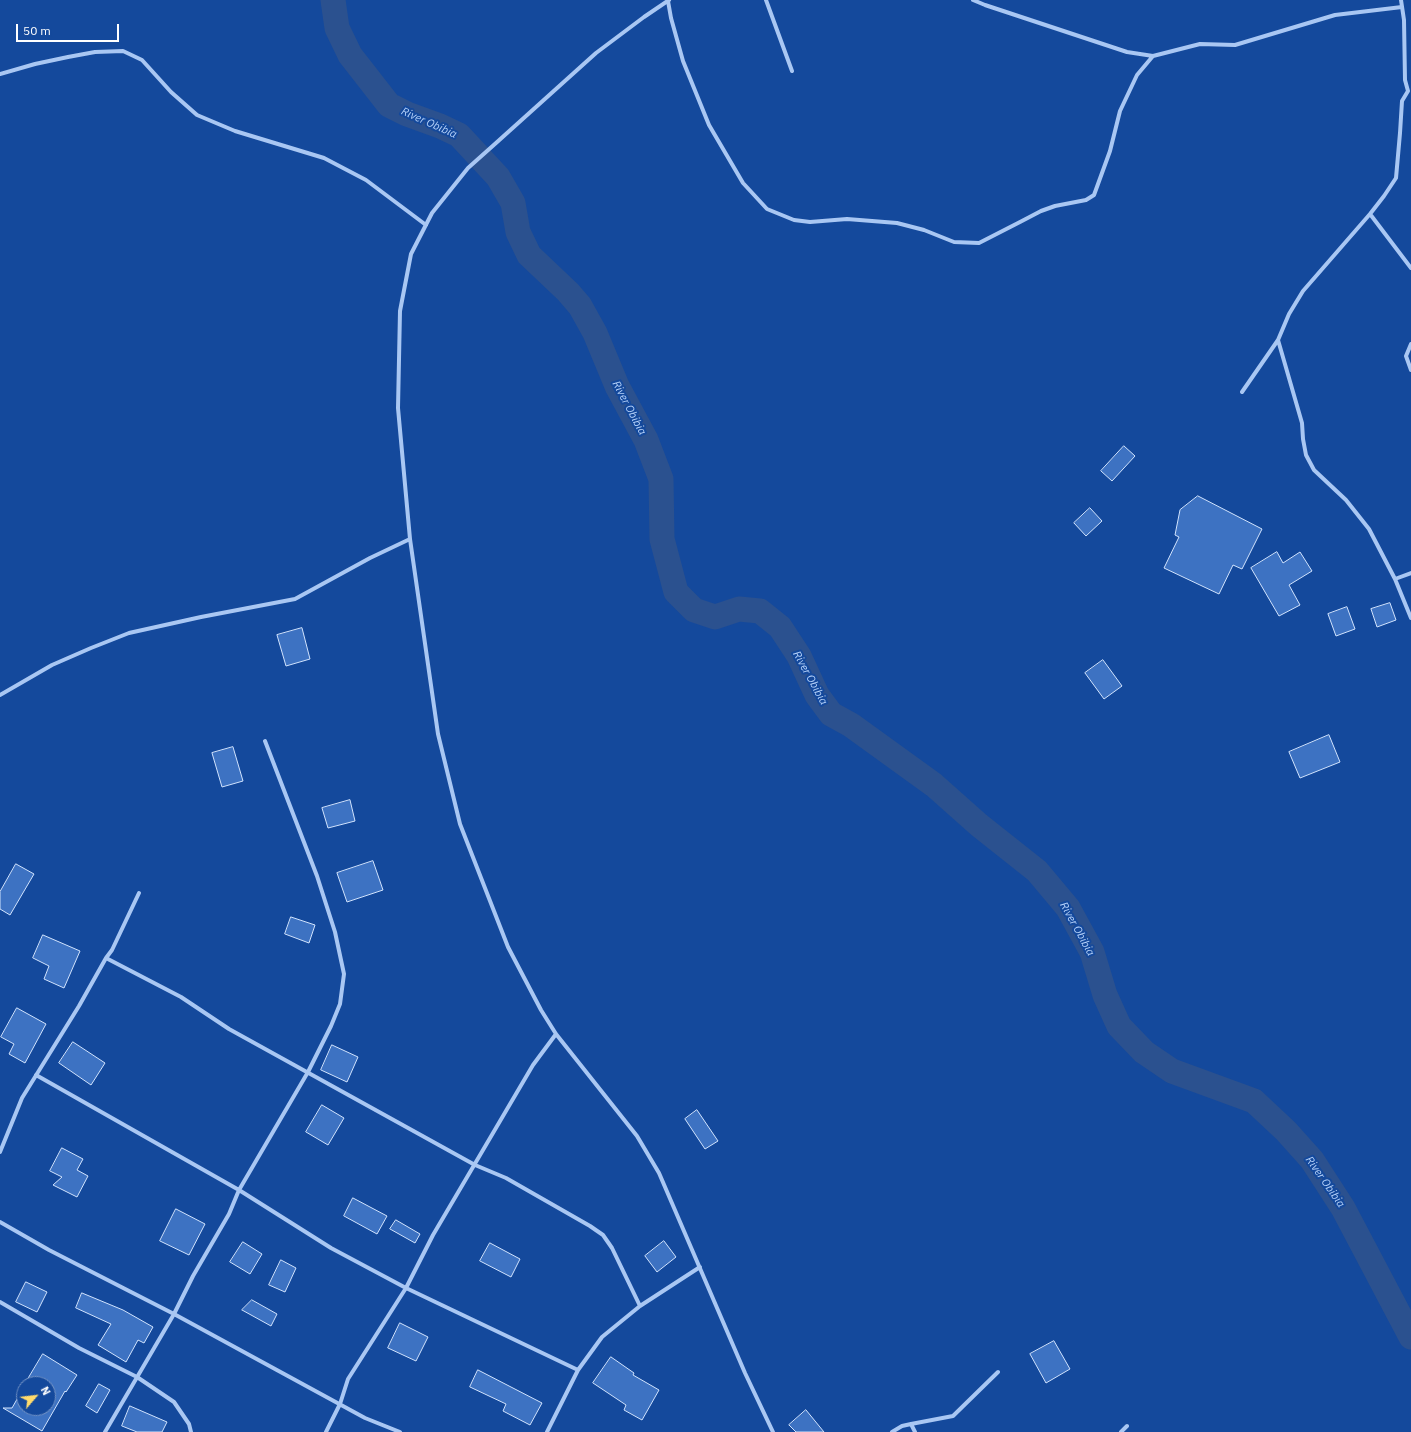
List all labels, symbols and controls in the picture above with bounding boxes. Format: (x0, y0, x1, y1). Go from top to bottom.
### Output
scale bar (18, 16, 121, 42)
text: 50 m (23, 23, 51, 38)
water label: River Obibia (399, 105, 459, 141)
water label: River Obibia (609, 379, 649, 437)
water label: River Obibia (790, 649, 830, 707)
water label: River Obibia (1057, 900, 1097, 958)
water label: River Obibia (1303, 1154, 1347, 1210)
north arrow (16, 1376, 56, 1416)
text: N (38, 1384, 54, 1398)

